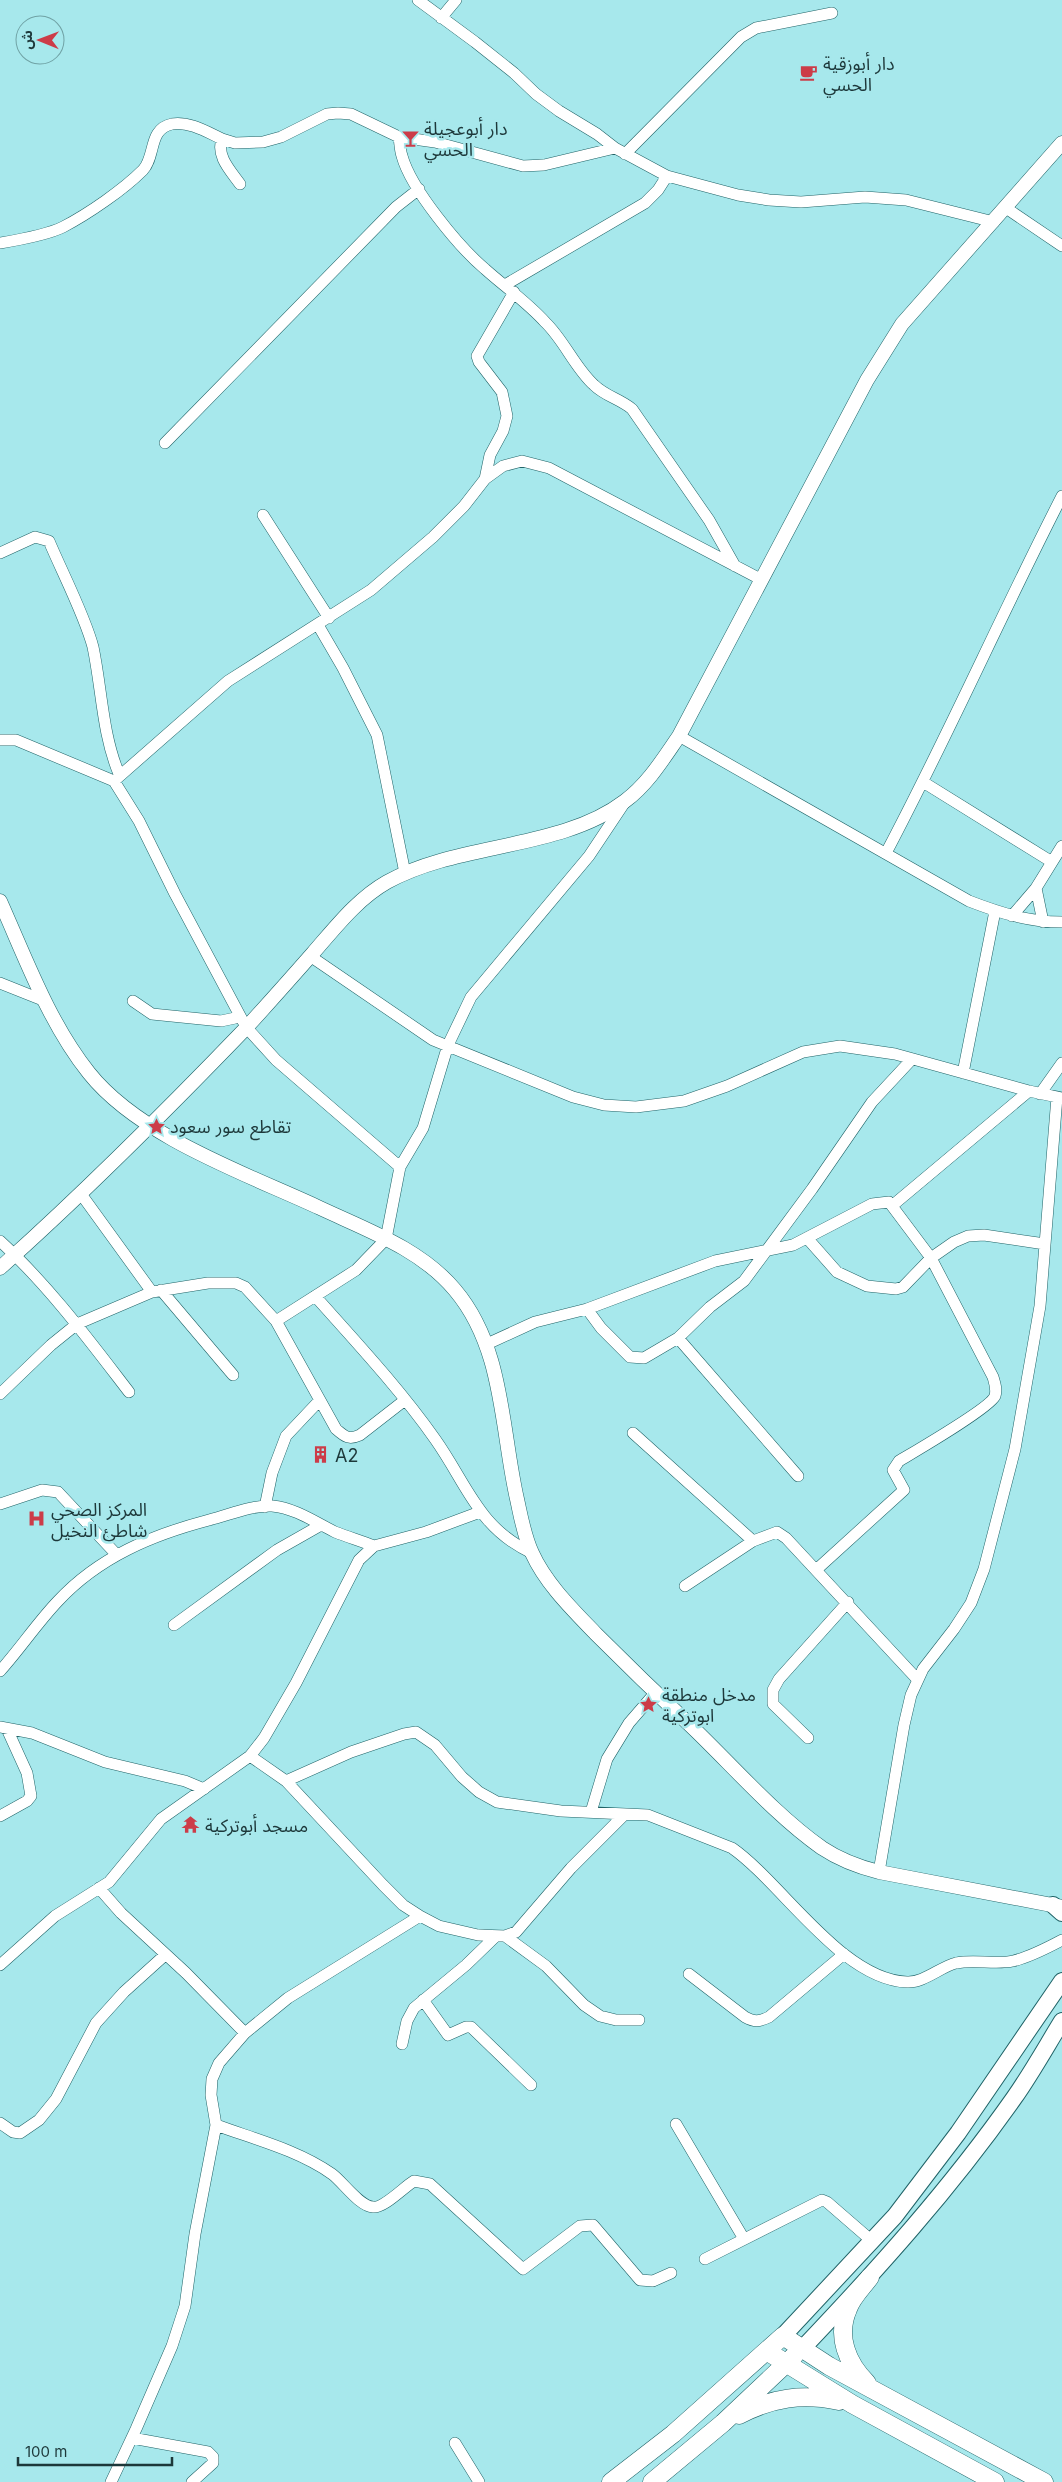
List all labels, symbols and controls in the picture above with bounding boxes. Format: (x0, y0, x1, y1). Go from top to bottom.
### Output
north arrow (15, 15, 65, 65)
text: ش (18, 30, 35, 50)
place label: دار أبوزقية الحسي (823, 52, 895, 98)
cafe icon: دار أبوزقية الحسي (799, 63, 819, 83)
place label: دار أبوعجيلة الحسي (424, 117, 508, 163)
bar icon: دار أبوعجيلة الحسي (400, 128, 420, 148)
place icon: تقاطع سور سعود (146, 1116, 166, 1136)
place label: تقاطع سور سعود (170, 1116, 291, 1141)
building icon: A2 (311, 1445, 331, 1465)
place label: A2 (335, 1445, 358, 1466)
place label: المركز الصحي شاطئ النخيل (51, 1499, 147, 1542)
hospital icon: المركز الصحي شاطئ النخيل (27, 1509, 47, 1529)
place label: مدخل منطقة ابوتركية (662, 1684, 756, 1727)
place icon: مدخل منطقة ابوتركية (638, 1694, 658, 1714)
place label: مسجد أبوتركية (205, 1814, 308, 1837)
temple icon: مسجد أبوتركية (181, 1815, 201, 1835)
scale bar (18, 2434, 171, 2466)
text: 100 m (25, 2442, 67, 2461)

